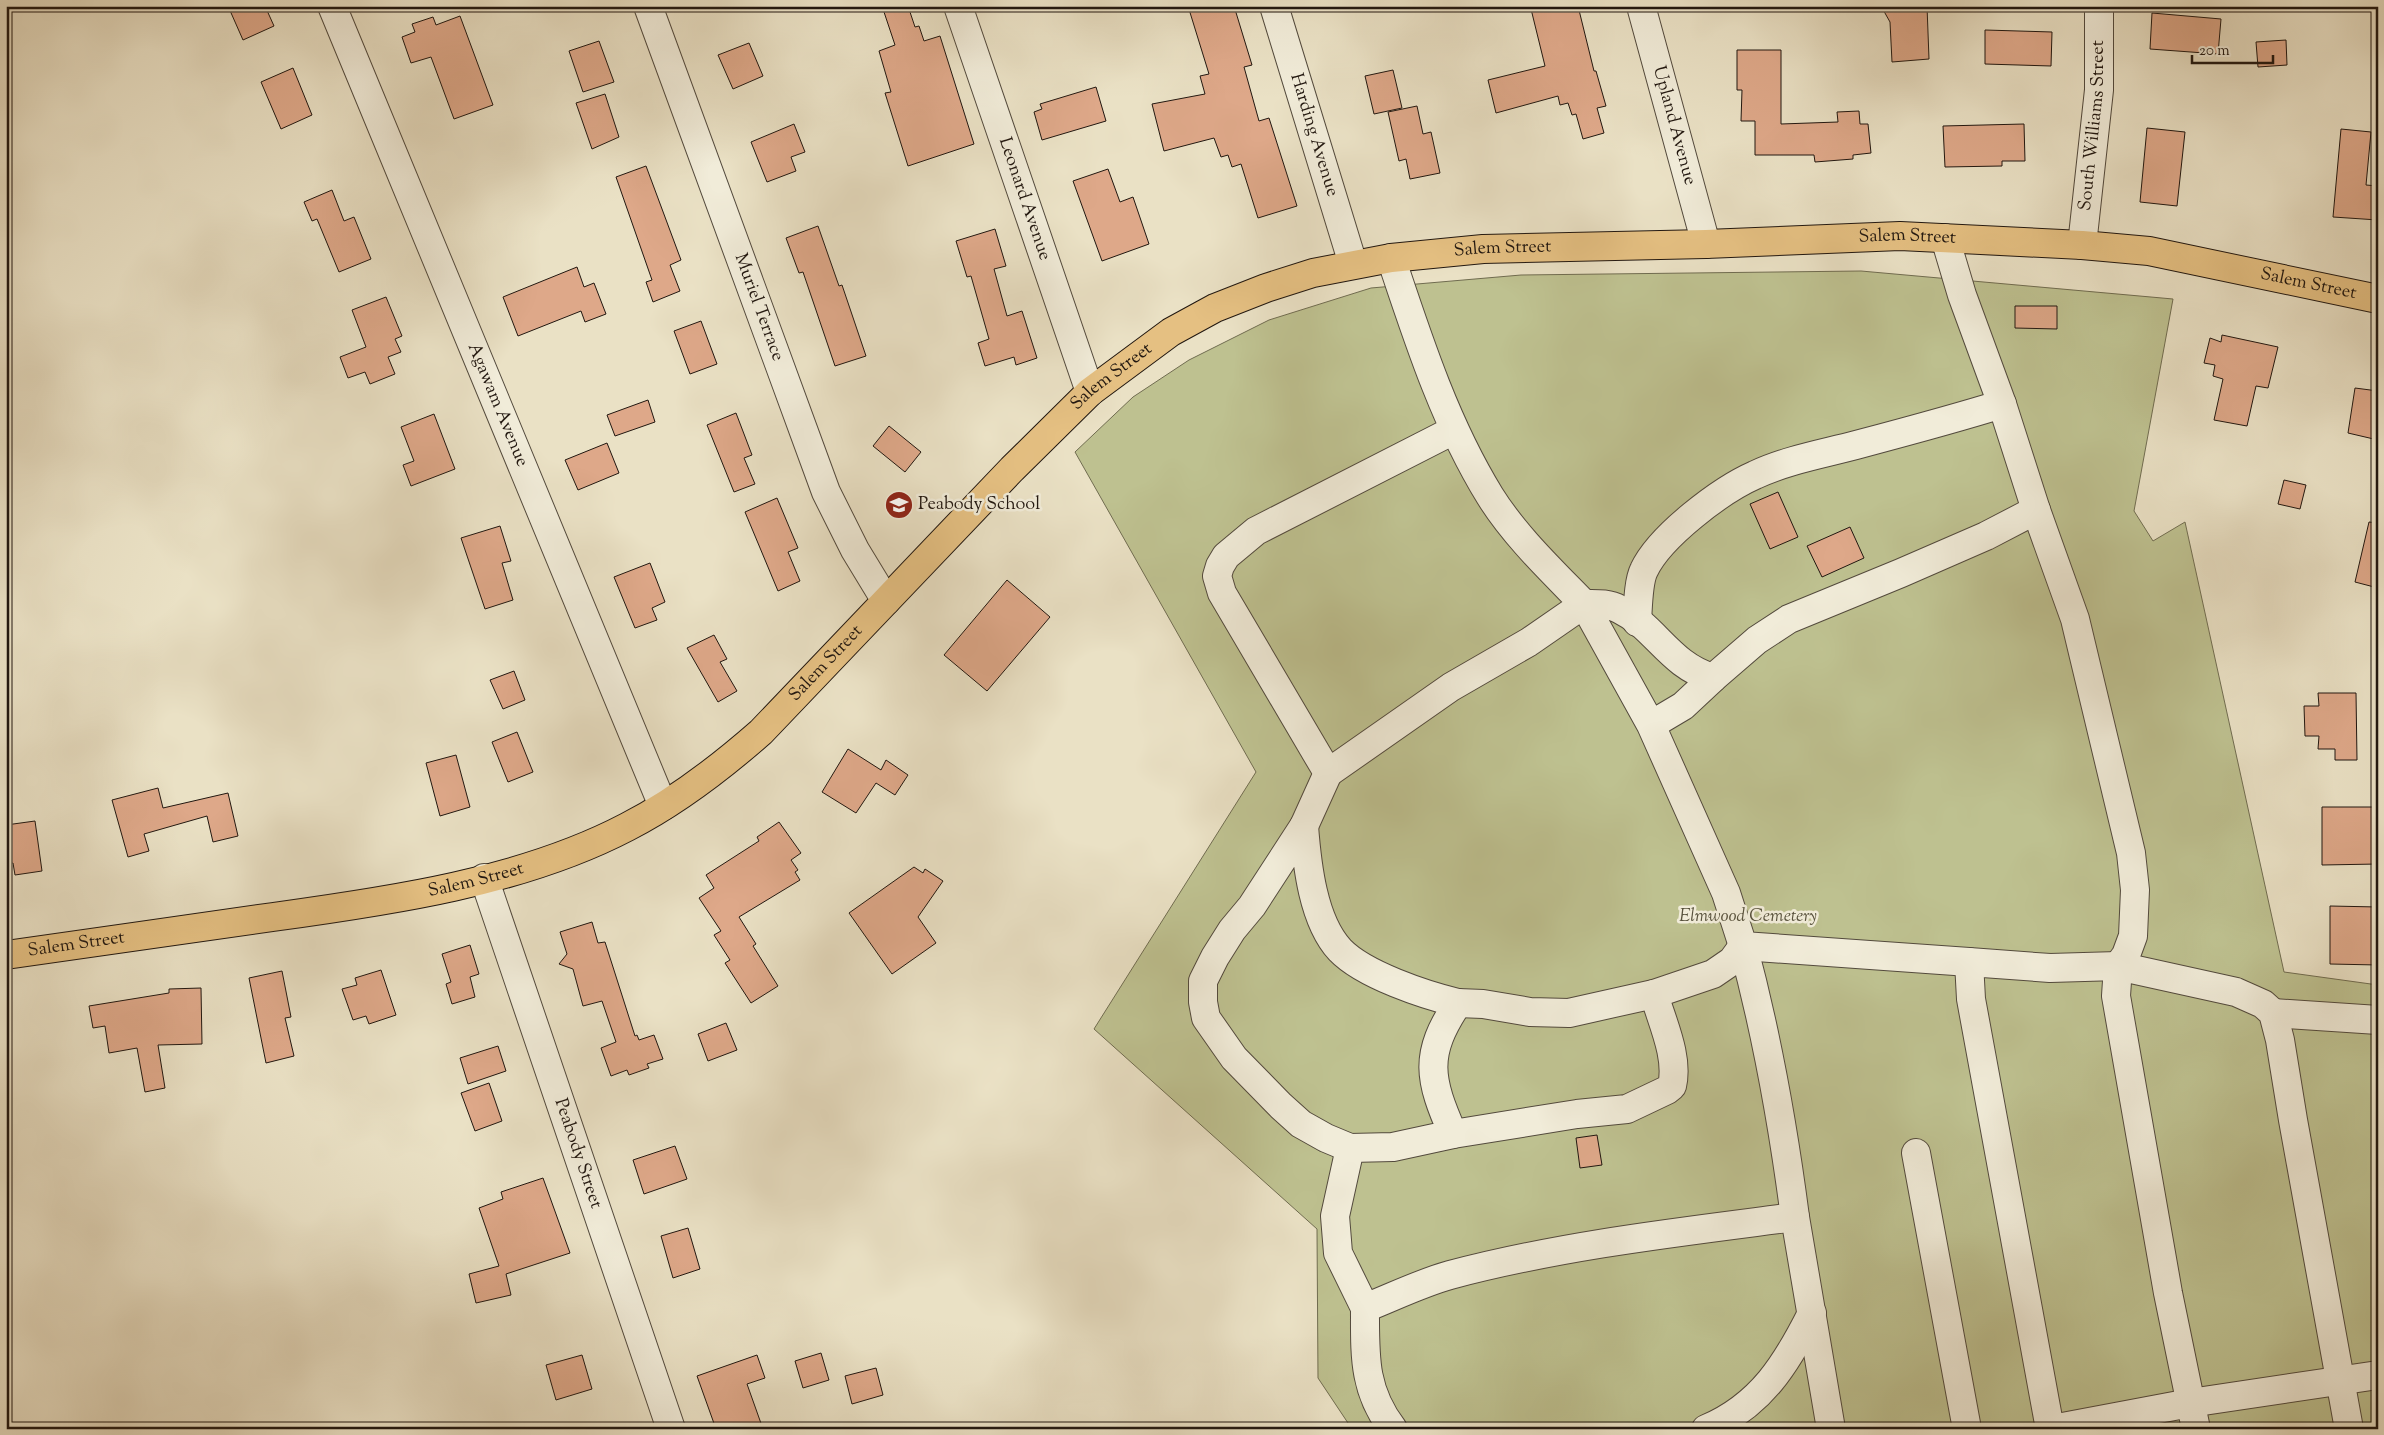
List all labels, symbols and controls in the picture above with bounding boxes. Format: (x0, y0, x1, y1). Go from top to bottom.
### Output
scale bar (2192, 32, 2273, 64)
street label: South Williams Street (2073, 40, 2112, 212)
text: 20 m (2199, 41, 2230, 62)
street label: Upland Avenue (1645, 63, 1702, 188)
street label: Harding Avenue (1282, 70, 1345, 200)
street label: Leonard Avenue (991, 134, 1057, 264)
street label: Salem Street (1858, 223, 1957, 252)
street label: Salem Street (1453, 234, 1552, 265)
street label: Muriel Terrace (727, 250, 790, 365)
street label: Salem Street (2258, 262, 2359, 307)
street label: Salem Street (1065, 337, 1158, 417)
street label: Agawam Avenue (460, 339, 534, 471)
school or university icon: Peabody School (884, 490, 914, 520)
place label: Peabody School (918, 492, 1040, 518)
street label: Salem Street (783, 619, 869, 708)
street label: Salem Street (426, 856, 527, 905)
park label: Elmwood Cemetery (1679, 904, 1817, 930)
street label: Salem Street (26, 925, 126, 965)
street label: Peabody Street (547, 1095, 608, 1212)

